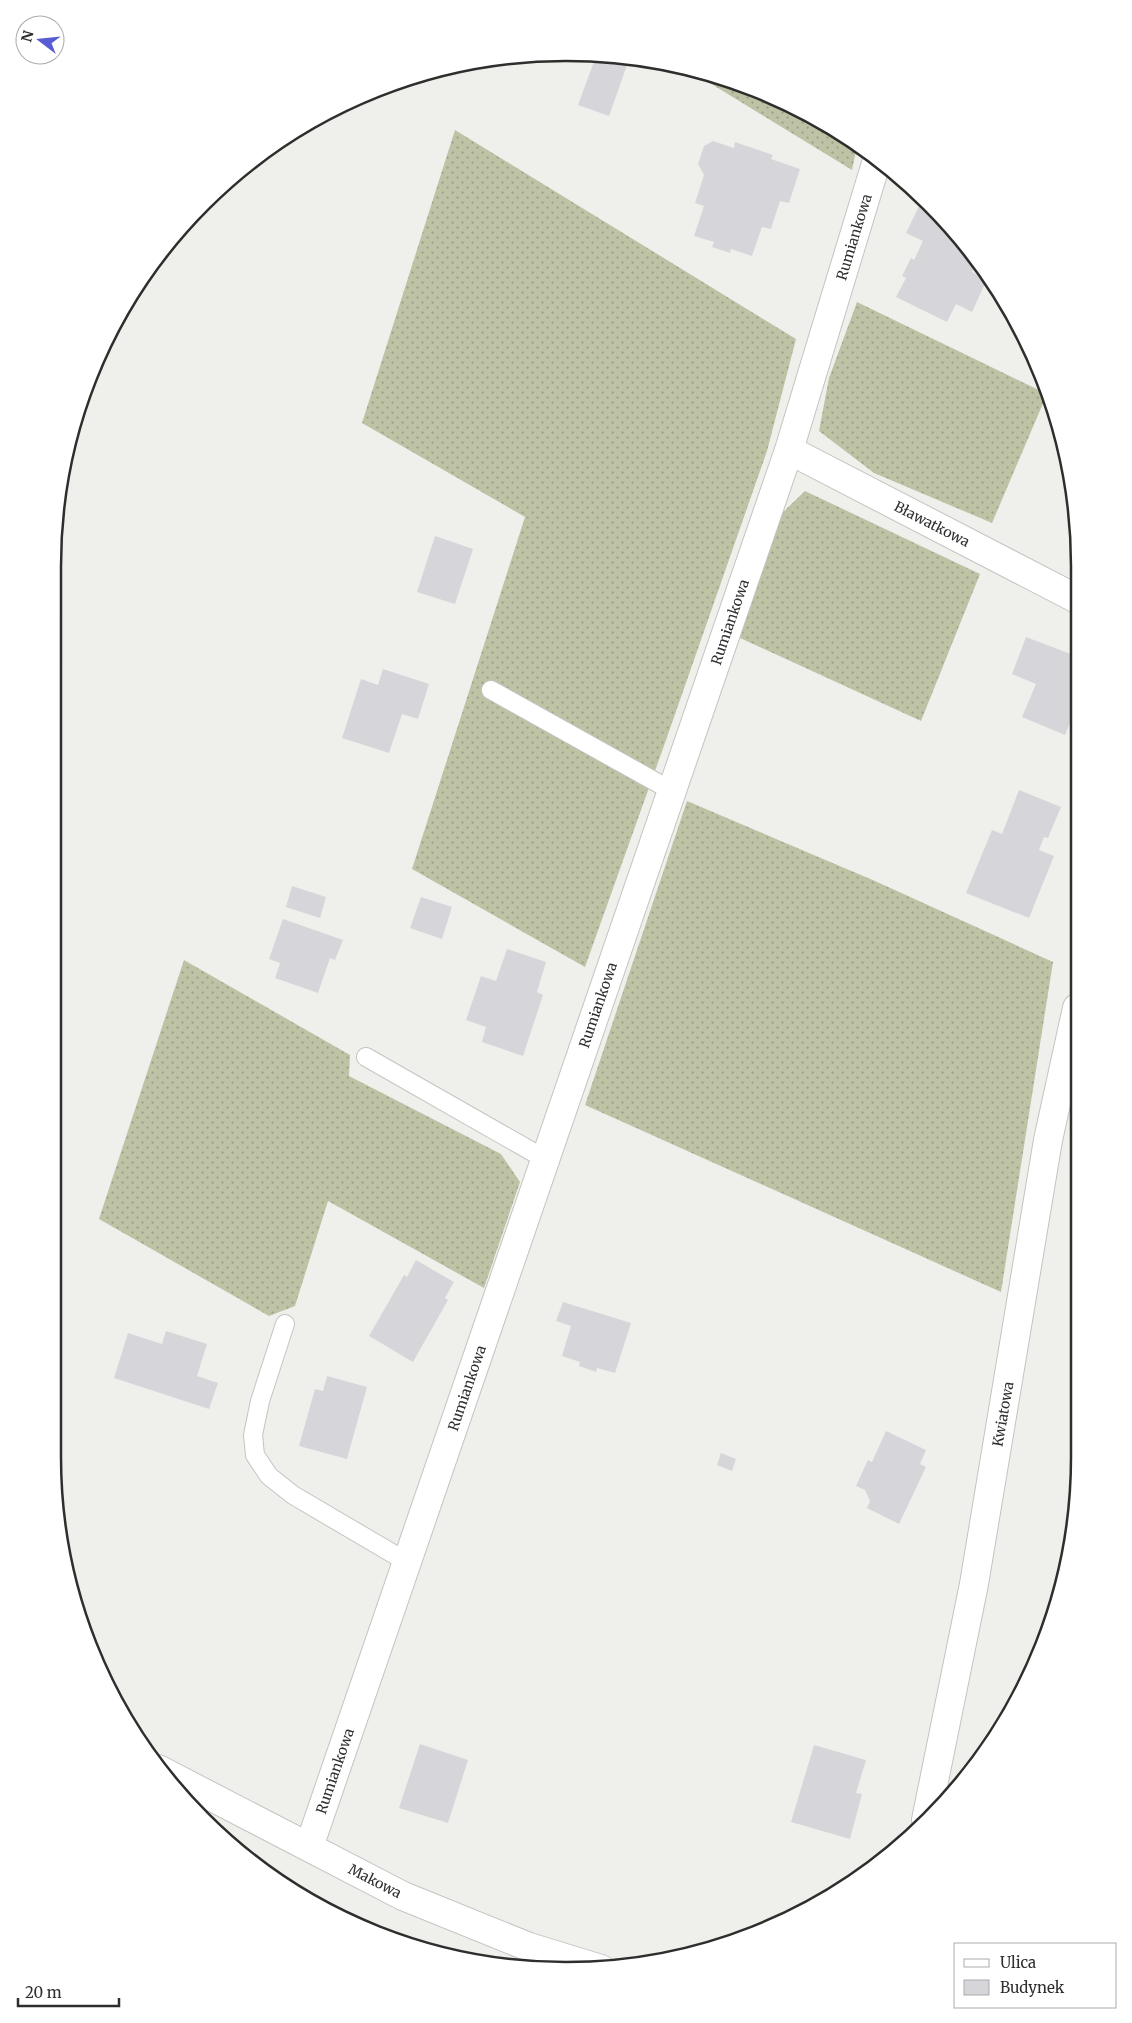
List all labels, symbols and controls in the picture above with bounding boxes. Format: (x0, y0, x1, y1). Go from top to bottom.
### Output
north arrow (15, 15, 65, 65)
text: N (17, 29, 38, 44)
street label: Rumiankowa (832, 191, 876, 282)
street label: Bławatkowa (891, 497, 973, 551)
street label: Rumiankowa (707, 576, 753, 667)
street label: Rumiankowa (575, 959, 621, 1050)
street label: Rumiankowa (444, 1342, 490, 1433)
street label: Kwiatowa (988, 1380, 1018, 1448)
street label: Rumiankowa (312, 1725, 358, 1816)
street label: Makowa (345, 1860, 405, 1902)
legend (954, 1943, 1117, 2008)
text: Ulica (1000, 1953, 1036, 1972)
scale bar (18, 1976, 119, 2008)
text: Budynek (1000, 1978, 1065, 1997)
text: 20 m (25, 1983, 62, 2002)

